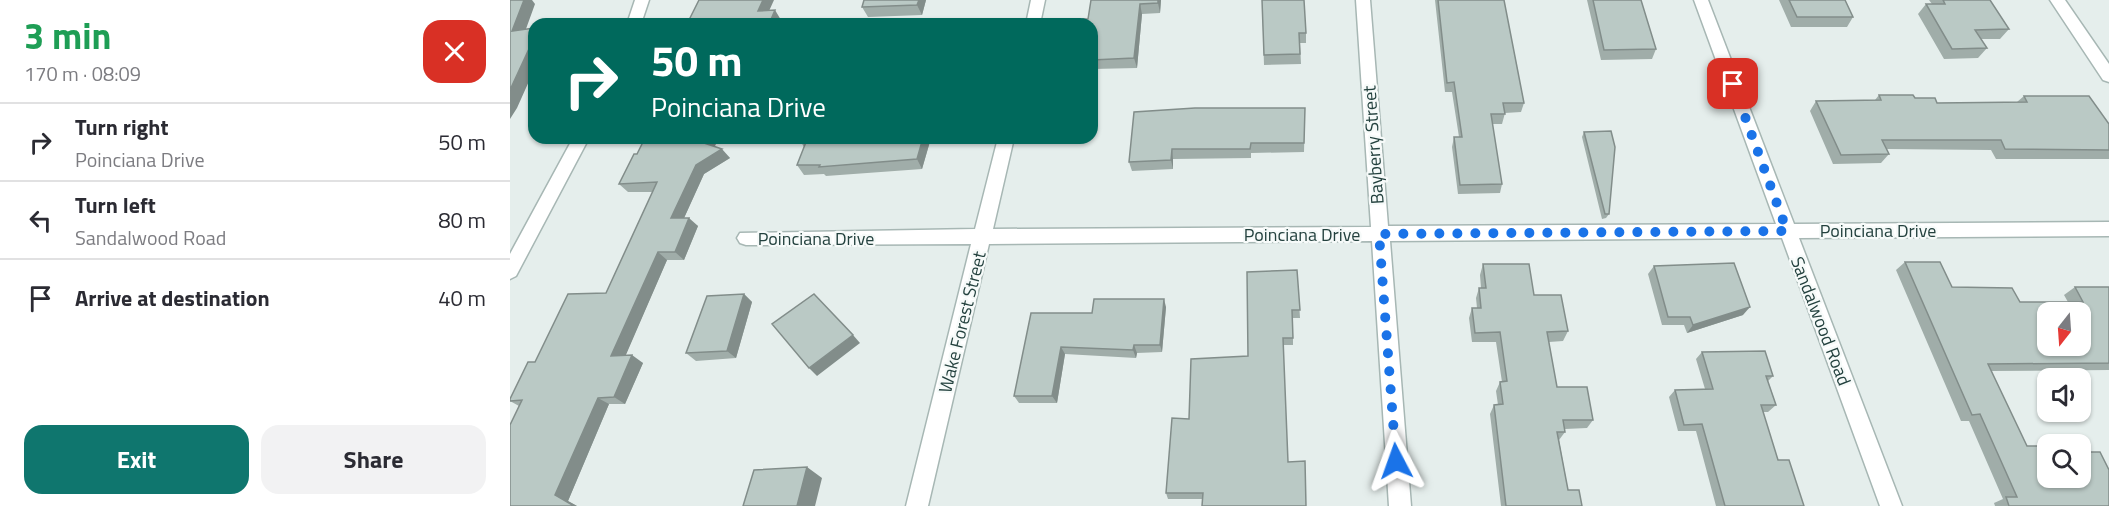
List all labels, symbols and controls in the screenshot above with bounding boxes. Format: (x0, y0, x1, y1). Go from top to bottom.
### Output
text: 3 min (24, 8, 111, 63)
button: close (423, 20, 486, 83)
text: 50 m (651, 28, 743, 92)
icon: right (552, 42, 630, 120)
text: 170 m · 08:09 (24, 58, 141, 89)
pin (1707, 58, 1758, 109)
icon: arrive (1716, 67, 1749, 100)
street label: Bayberry Street (1355, 84, 1391, 205)
text: Poinciana Drive (651, 86, 826, 127)
text: Turn right (75, 110, 169, 144)
text: 50 m (438, 125, 486, 159)
icon: right (24, 126, 57, 159)
text: Poinciana Drive (75, 144, 204, 175)
text: Turn left (75, 188, 156, 222)
text: 80 m (438, 203, 486, 237)
icon: left (24, 204, 57, 237)
street label: Poinciana Drive (1820, 217, 1936, 244)
street label: Poinciana Drive (1244, 221, 1360, 248)
text: Sandalwood Road (75, 222, 226, 253)
street label: Poinciana Drive (758, 225, 874, 252)
street label: Wake Forest Street (931, 248, 993, 396)
street label: Sandalwood Road (1784, 253, 1858, 389)
text: Arrive at destination (75, 281, 270, 315)
text: 40 m (438, 281, 486, 315)
icon: arrive (24, 282, 57, 315)
north arrow (2037, 302, 2091, 356)
map controls (2037, 302, 2091, 488)
button: sound (2037, 368, 2091, 422)
button: Exit (24, 425, 249, 494)
button: Share (261, 425, 486, 494)
position arrow (1364, 429, 1428, 493)
button: search (2037, 434, 2091, 488)

